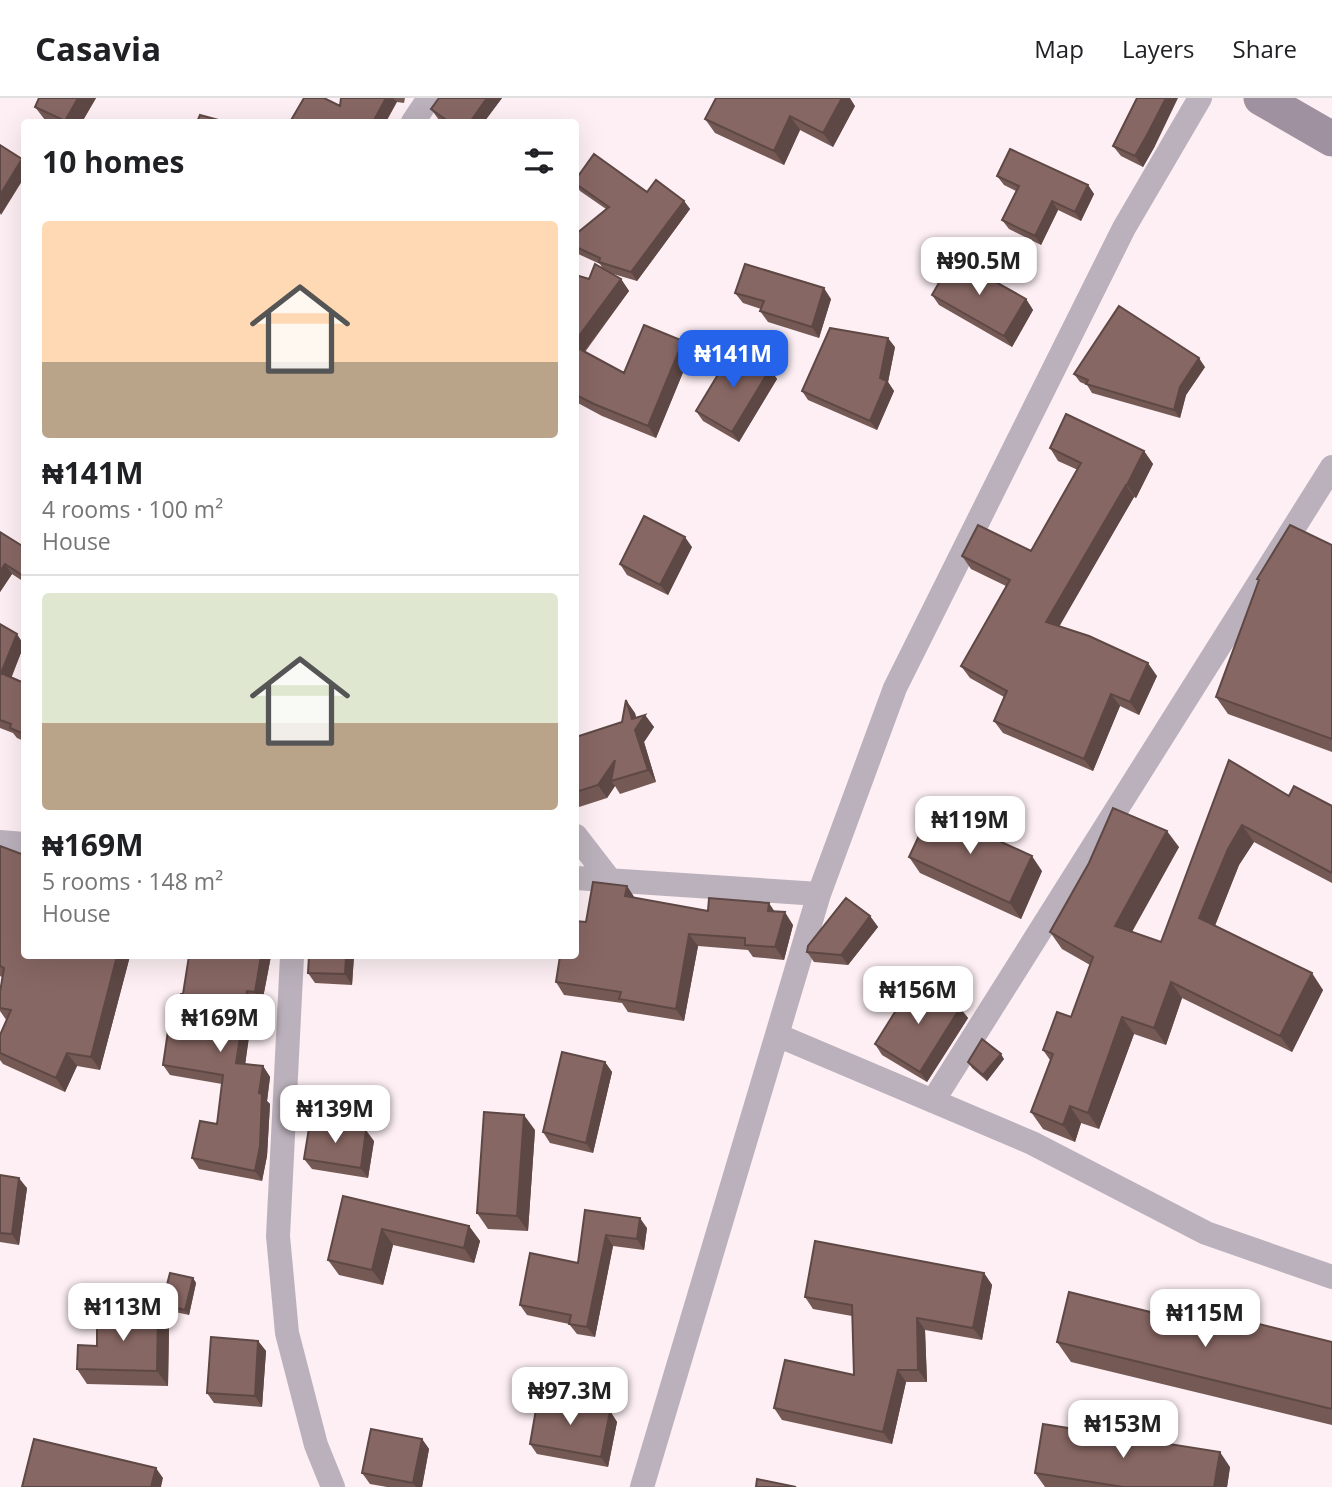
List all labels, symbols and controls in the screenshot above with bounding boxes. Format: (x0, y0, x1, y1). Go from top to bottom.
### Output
text: Casavia (35, 26, 161, 71)
text: Map (1034, 32, 1084, 65)
text: Layers (1122, 32, 1195, 65)
text: Share (1233, 32, 1297, 65)
text: 10 homes (42, 141, 185, 182)
icon: filters (520, 142, 558, 180)
pin: ₦90.5M (922, 238, 1036, 297)
text: ₦90.5M (937, 244, 1021, 276)
icon: home (237, 266, 363, 392)
pin: ₦141M (684, 330, 782, 390)
text: ₦141M (694, 337, 772, 369)
text: ₦141M (42, 452, 143, 493)
text: 4 rooms · 100 m² (42, 493, 223, 525)
text: House (42, 525, 111, 557)
icon: home (237, 638, 363, 764)
pin: ₦119M (921, 796, 1019, 856)
text: ₦119M (931, 803, 1009, 835)
text: ₦169M (42, 824, 143, 865)
text: 5 rooms · 148 m² (42, 865, 223, 897)
text: House (42, 897, 111, 929)
pin: ₦156M (869, 967, 967, 1026)
text: ₦156M (879, 973, 957, 1005)
pin: ₦169M (171, 995, 269, 1054)
text: ₦169M (181, 1001, 259, 1033)
pin: ₦139M (286, 1086, 384, 1145)
text: ₦139M (296, 1092, 374, 1124)
pin: ₦113M (74, 1284, 172, 1343)
text: ₦113M (84, 1290, 162, 1322)
pin: ₦115M (1156, 1290, 1254, 1349)
text: ₦115M (1166, 1296, 1244, 1328)
pin: ₦97.3M (513, 1368, 627, 1427)
text: ₦97.3M (528, 1374, 612, 1406)
pin: ₦153M (1074, 1400, 1172, 1460)
text: ₦153M (1084, 1407, 1162, 1439)

